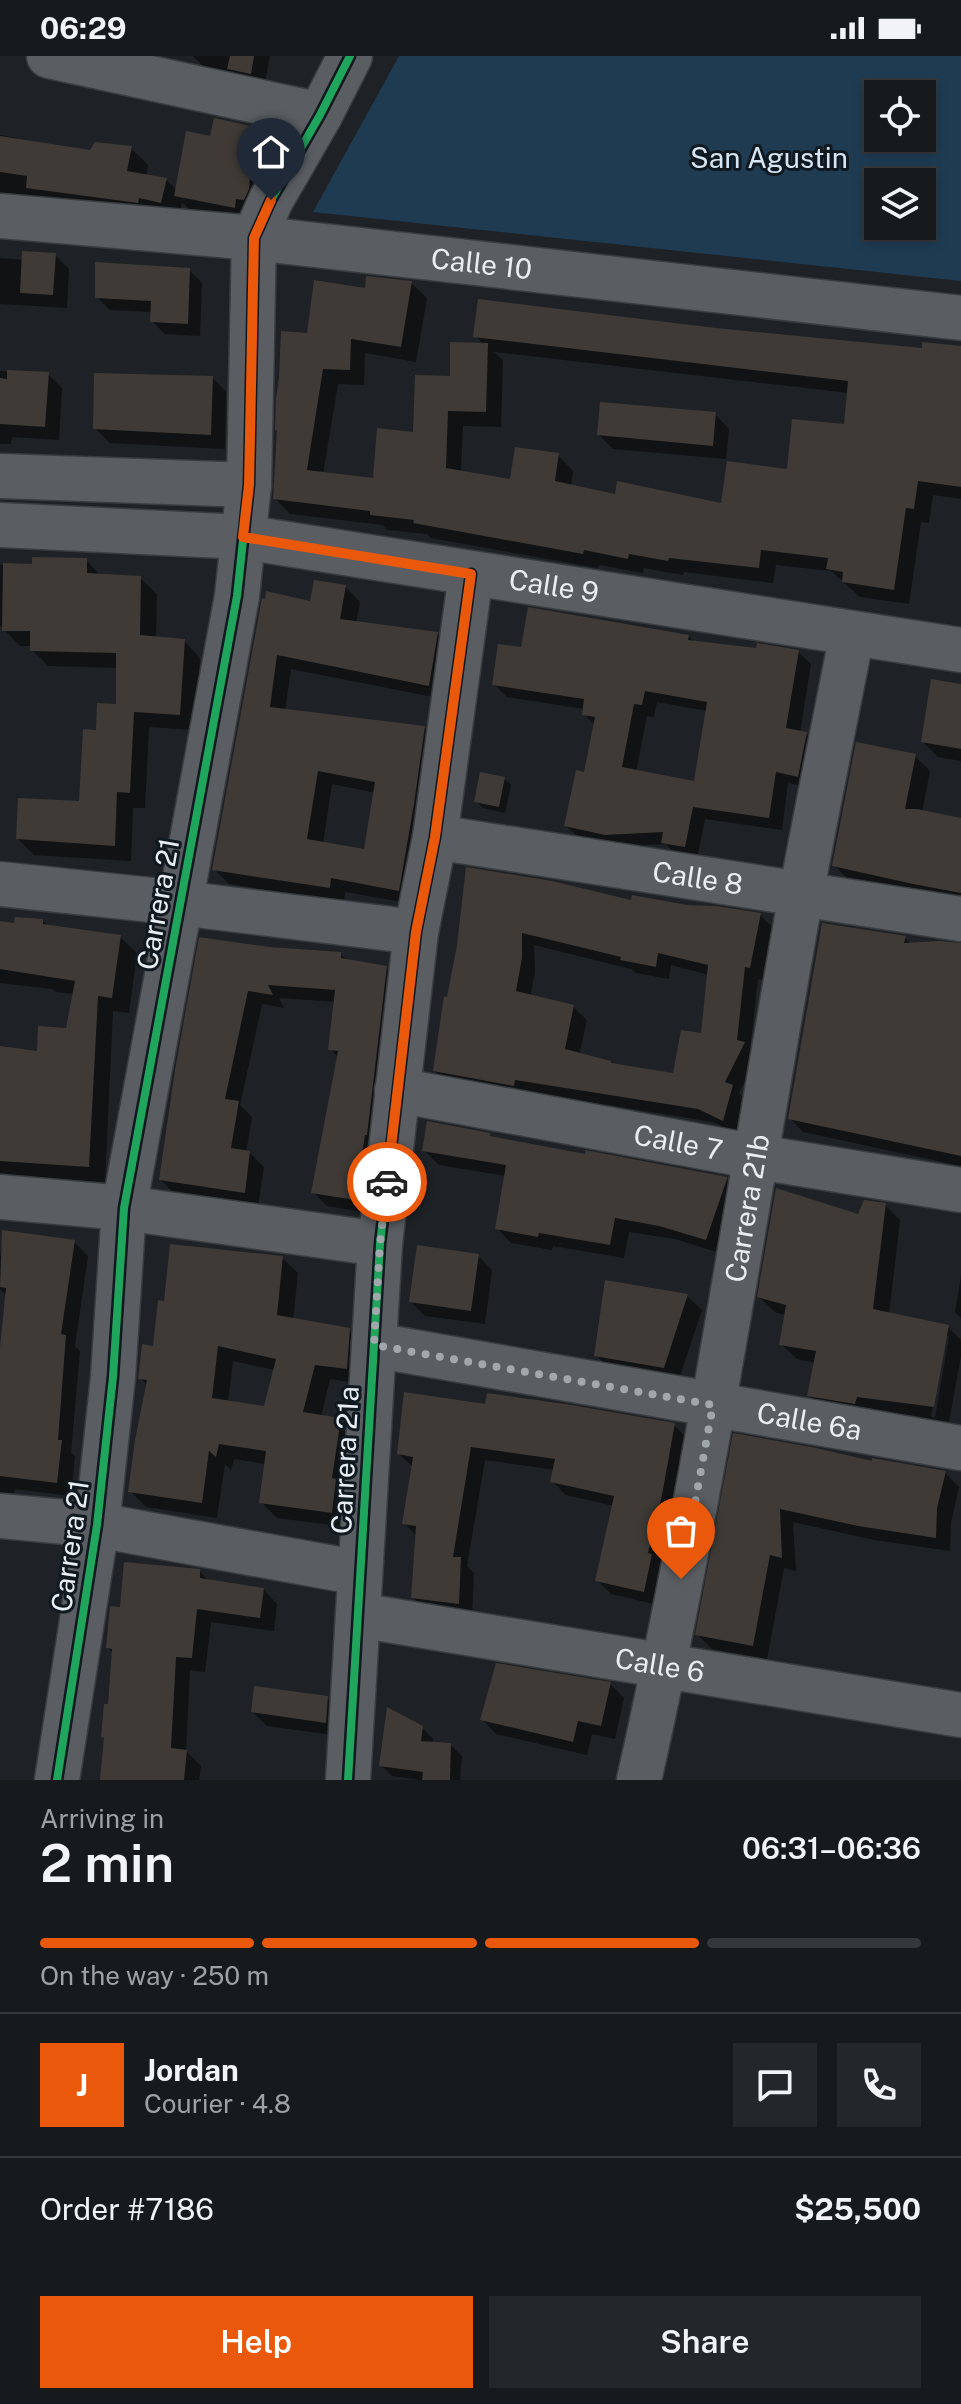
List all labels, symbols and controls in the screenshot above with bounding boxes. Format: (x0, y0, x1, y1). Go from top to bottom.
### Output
text: 06:29 (40, 10, 127, 46)
map controls (864, 80, 936, 240)
button: locate (864, 80, 936, 152)
pin (237, 118, 305, 200)
icon: home (249, 130, 293, 174)
park label: San Agustin (690, 141, 848, 174)
button: layers (864, 168, 936, 240)
street label: Calle 10 (429, 241, 534, 285)
street label: Calle 9 (507, 562, 601, 609)
street label: Carrera 21 (130, 836, 185, 972)
street label: Calle 8 (650, 854, 745, 901)
street label: Calle 7 (631, 1117, 725, 1166)
street label: Carrera 21b (718, 1132, 775, 1285)
courier (347, 1142, 427, 1222)
icon: car (365, 1160, 409, 1204)
street label: Carrera 21a (324, 1385, 365, 1535)
street label: Calle 6a (754, 1395, 864, 1446)
street label: Carrera 21 (44, 1478, 95, 1614)
pin (647, 1497, 715, 1579)
icon: bag (659, 1509, 703, 1553)
street label: Calle 6 (613, 1641, 707, 1688)
text: Arriving in (40, 1803, 164, 1834)
text: 06:31–06:36 (742, 1830, 921, 1866)
text: 2 min (40, 1833, 174, 1894)
text: On the way · 250 m (40, 1960, 269, 1991)
button: chat (733, 2043, 817, 2127)
button: phone (837, 2043, 921, 2127)
text: Jordan (144, 2052, 239, 2088)
text: J (76, 2067, 88, 2103)
text: Courier · 4.8 (144, 2088, 291, 2119)
text: Order #7186 (40, 2191, 214, 2227)
text: $25,500 (794, 2191, 921, 2227)
button: Help (40, 2296, 473, 2388)
button: Share (489, 2296, 921, 2388)

